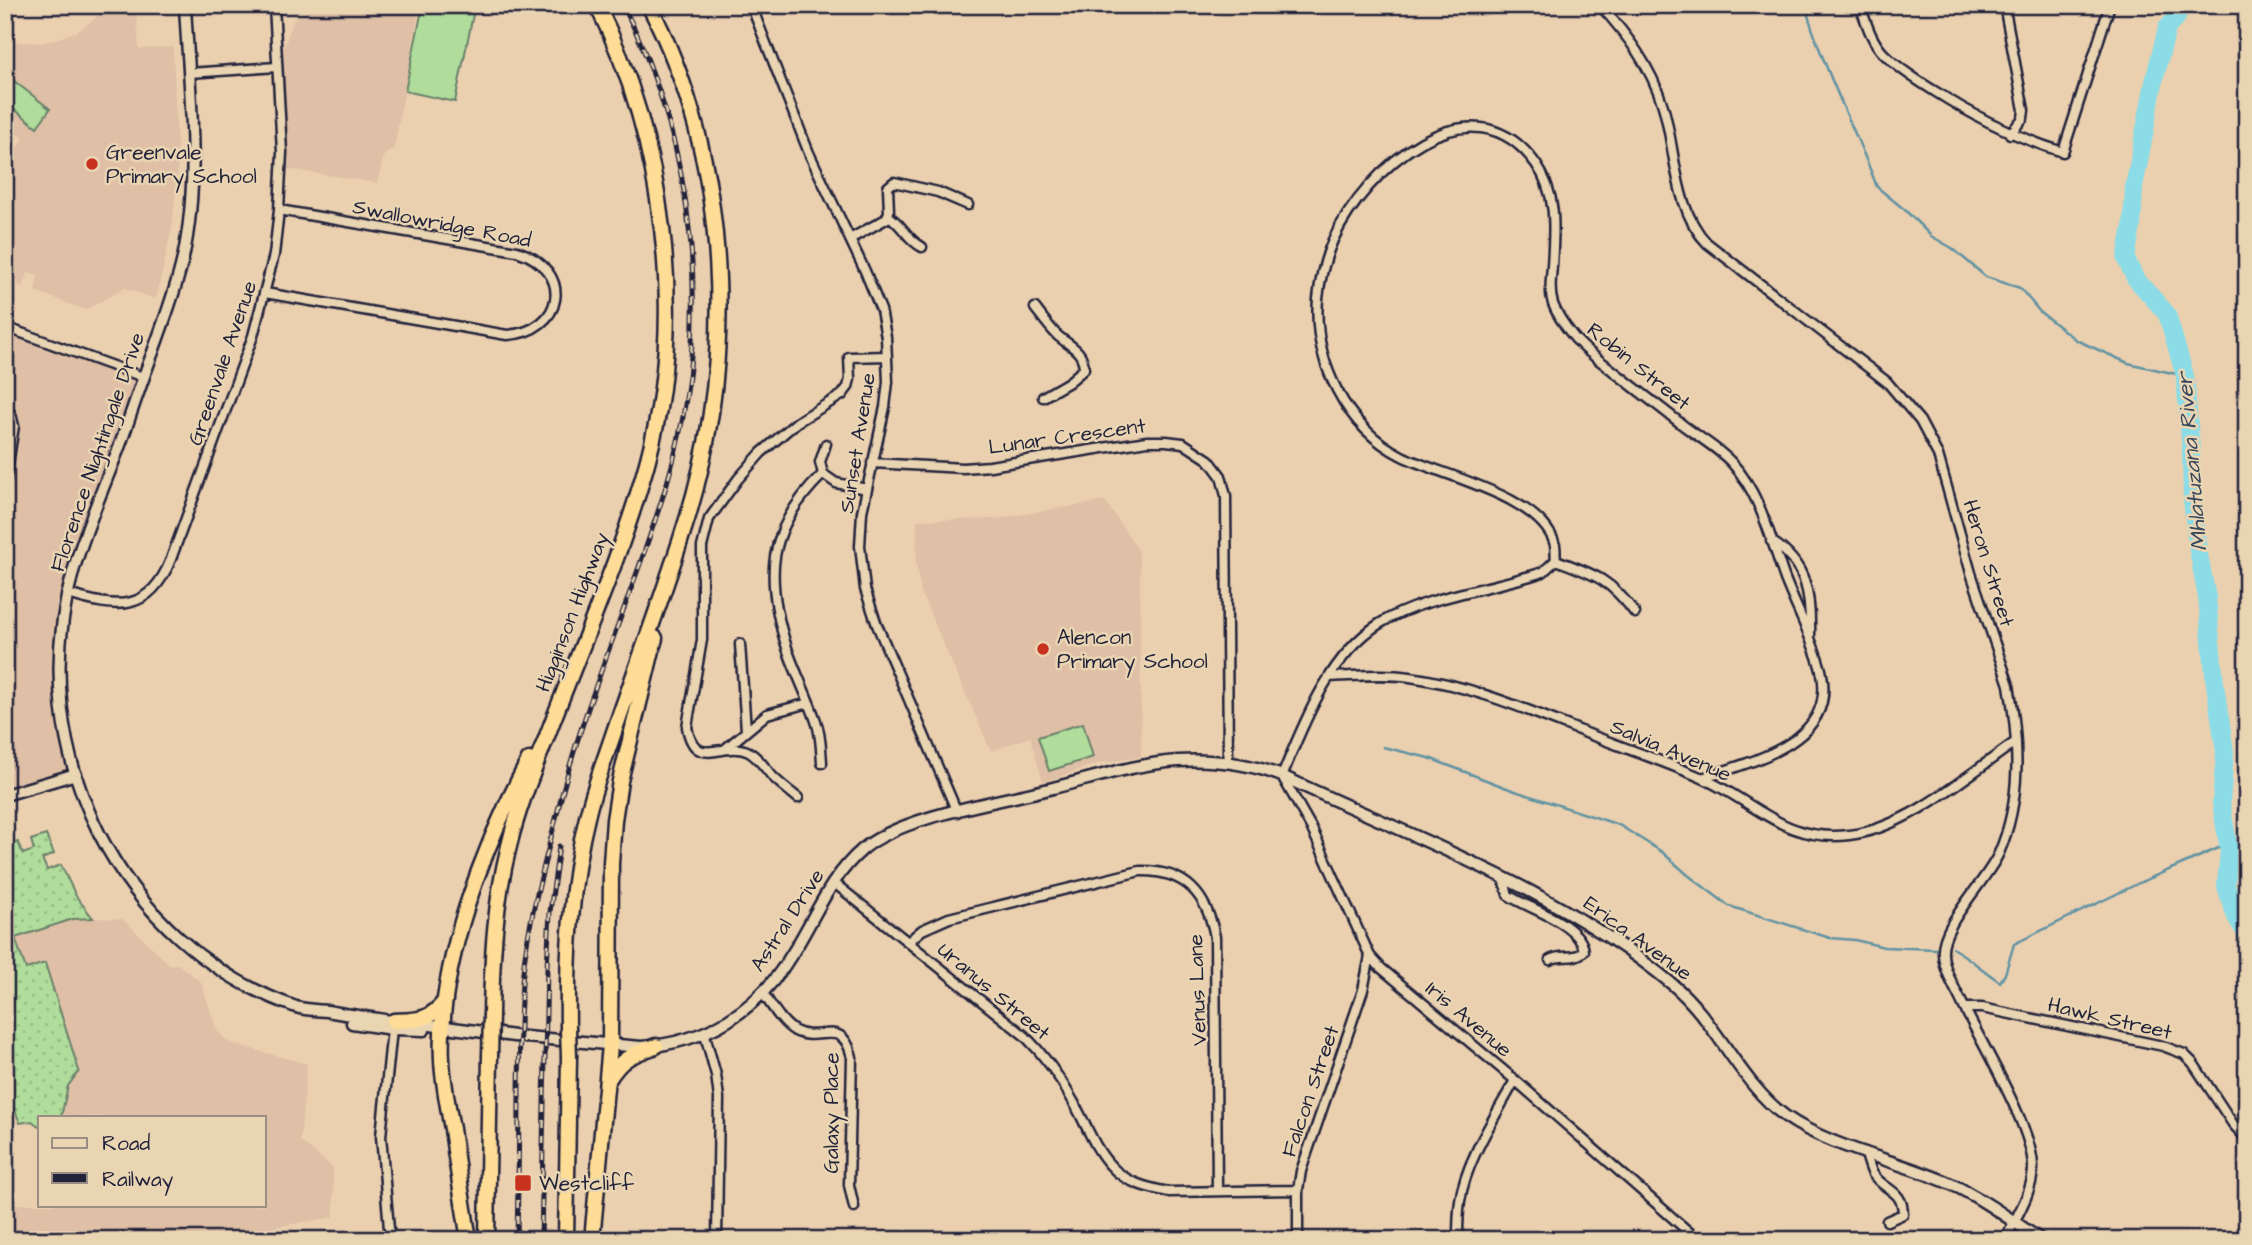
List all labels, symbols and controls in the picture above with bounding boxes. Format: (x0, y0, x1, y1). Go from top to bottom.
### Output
place label: Greenvale Primary School (106, 138, 257, 193)
marker: Greenvale Primary School (84, 156, 100, 172)
street label: Swallowridge Road (350, 192, 534, 257)
street label: Greenvale Avenue (181, 277, 264, 449)
street label: Robin Street (1581, 316, 1697, 417)
street label: Florence Nightingale Drive (43, 329, 154, 576)
water label: Mhlatuzana River (2168, 369, 2216, 553)
street label: Sunset Avenue (832, 371, 883, 515)
street label: Lunar Crescent (987, 411, 1148, 462)
street label: Heron Street (1955, 496, 2022, 631)
street label: Higginson Highway (529, 528, 618, 697)
place label: Alencon Primary School (1057, 623, 1208, 678)
marker: Alencon Primary School (1035, 641, 1051, 657)
street label: Salvia Avenue (1606, 712, 1736, 789)
street label: Astral Drive (743, 863, 831, 977)
street label: Erica Avenue (1577, 889, 1698, 988)
street label: Venus Lane (1181, 934, 1214, 1046)
street label: Uranus Street (931, 936, 1057, 1047)
street label: Iris Avenue (1419, 974, 1518, 1064)
street label: Hawk Street (2045, 990, 2175, 1047)
street label: Falcon Street (1274, 1021, 1347, 1161)
street label: Galaxy Place (817, 1052, 848, 1174)
legend (38, 1116, 266, 1206)
text: Road (102, 1129, 150, 1158)
text: Railway (102, 1165, 174, 1196)
place label: Westcliff (539, 1169, 634, 1198)
marker: Westcliff (513, 1173, 533, 1193)

